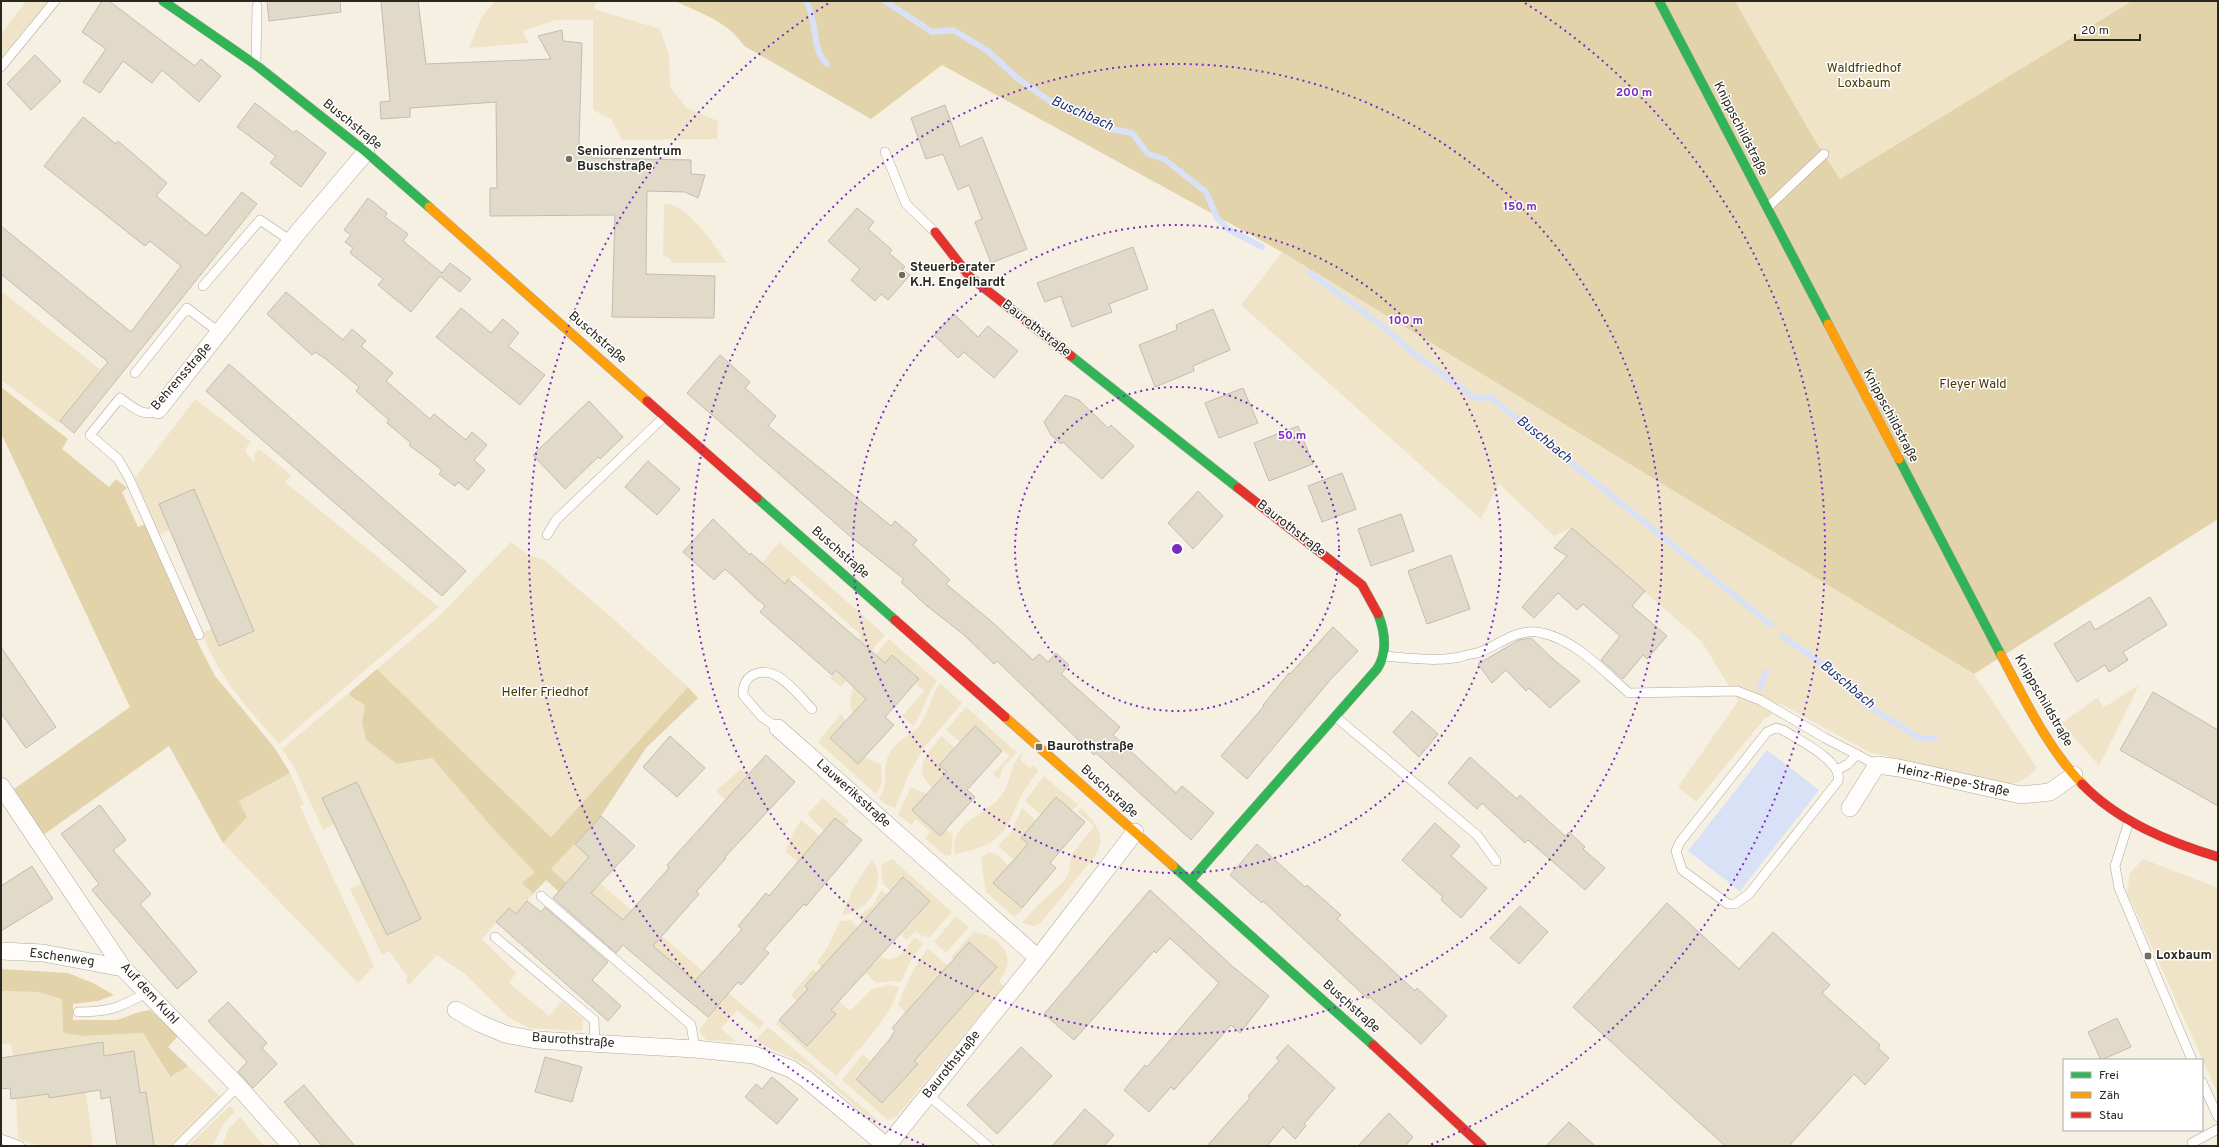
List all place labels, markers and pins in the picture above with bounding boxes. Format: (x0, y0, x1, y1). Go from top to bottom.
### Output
place label: Seniorenzentrum Buschstraße (577, 144, 682, 175)
marker: Seniorenzentrum Buschstraße (564, 154, 574, 164)
place label: Steuerberater K.H. Engelhardt (910, 260, 1005, 291)
marker: Steuerberater K.H. Engelhardt (897, 270, 907, 280)
centre of rings (1170, 542, 1184, 556)
place label: Baurothstraße (1047, 739, 1134, 755)
marker: Baurothstraße (1034, 742, 1044, 752)
place label: Loxbaum (2156, 948, 2212, 964)
marker: Loxbaum (2143, 951, 2153, 961)

